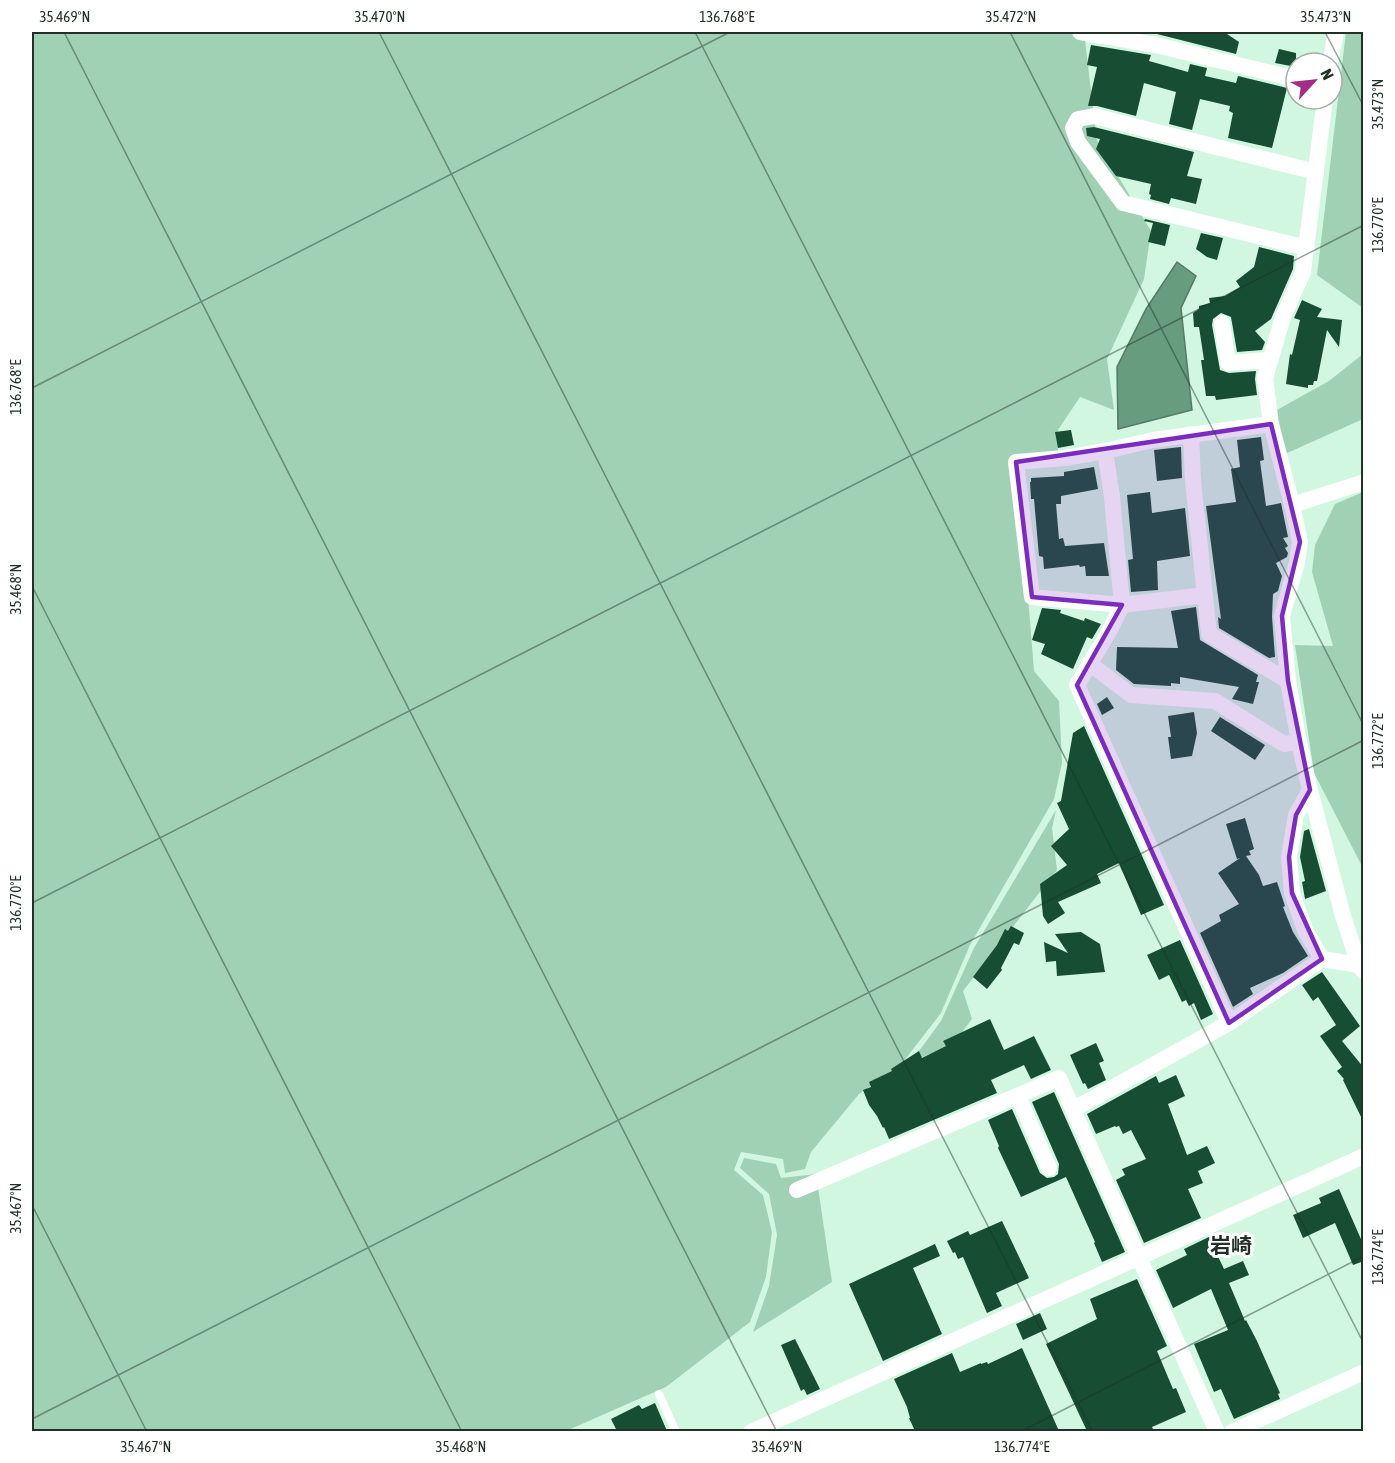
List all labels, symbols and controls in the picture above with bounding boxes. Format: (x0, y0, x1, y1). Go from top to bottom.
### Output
text: 35.469°N (40, 8, 90, 25)
text: 35.470°N (355, 8, 405, 25)
text: 136.768°E (699, 8, 755, 25)
text: 35.472°N (986, 8, 1036, 25)
text: 35.473°N (1301, 8, 1351, 25)
north arrow (1284, 51, 1344, 111)
text: N (1317, 66, 1338, 82)
text: 35.473°N (1369, 79, 1386, 129)
text: 136.770°E (1369, 197, 1386, 253)
text: 136.768°E (7, 359, 24, 415)
text: 35.468°N (7, 564, 24, 614)
text: 136.772°E (1369, 713, 1386, 769)
text: 136.770°E (7, 875, 24, 931)
text: 35.467°N (7, 1183, 24, 1233)
text: 136.774°E (1369, 1229, 1386, 1285)
district label: 岩崎 (1210, 1233, 1252, 1257)
text: 35.467°N (121, 1438, 171, 1455)
text: 35.468°N (436, 1438, 486, 1455)
text: 35.469°N (752, 1438, 802, 1455)
text: 136.774°E (994, 1438, 1050, 1455)

